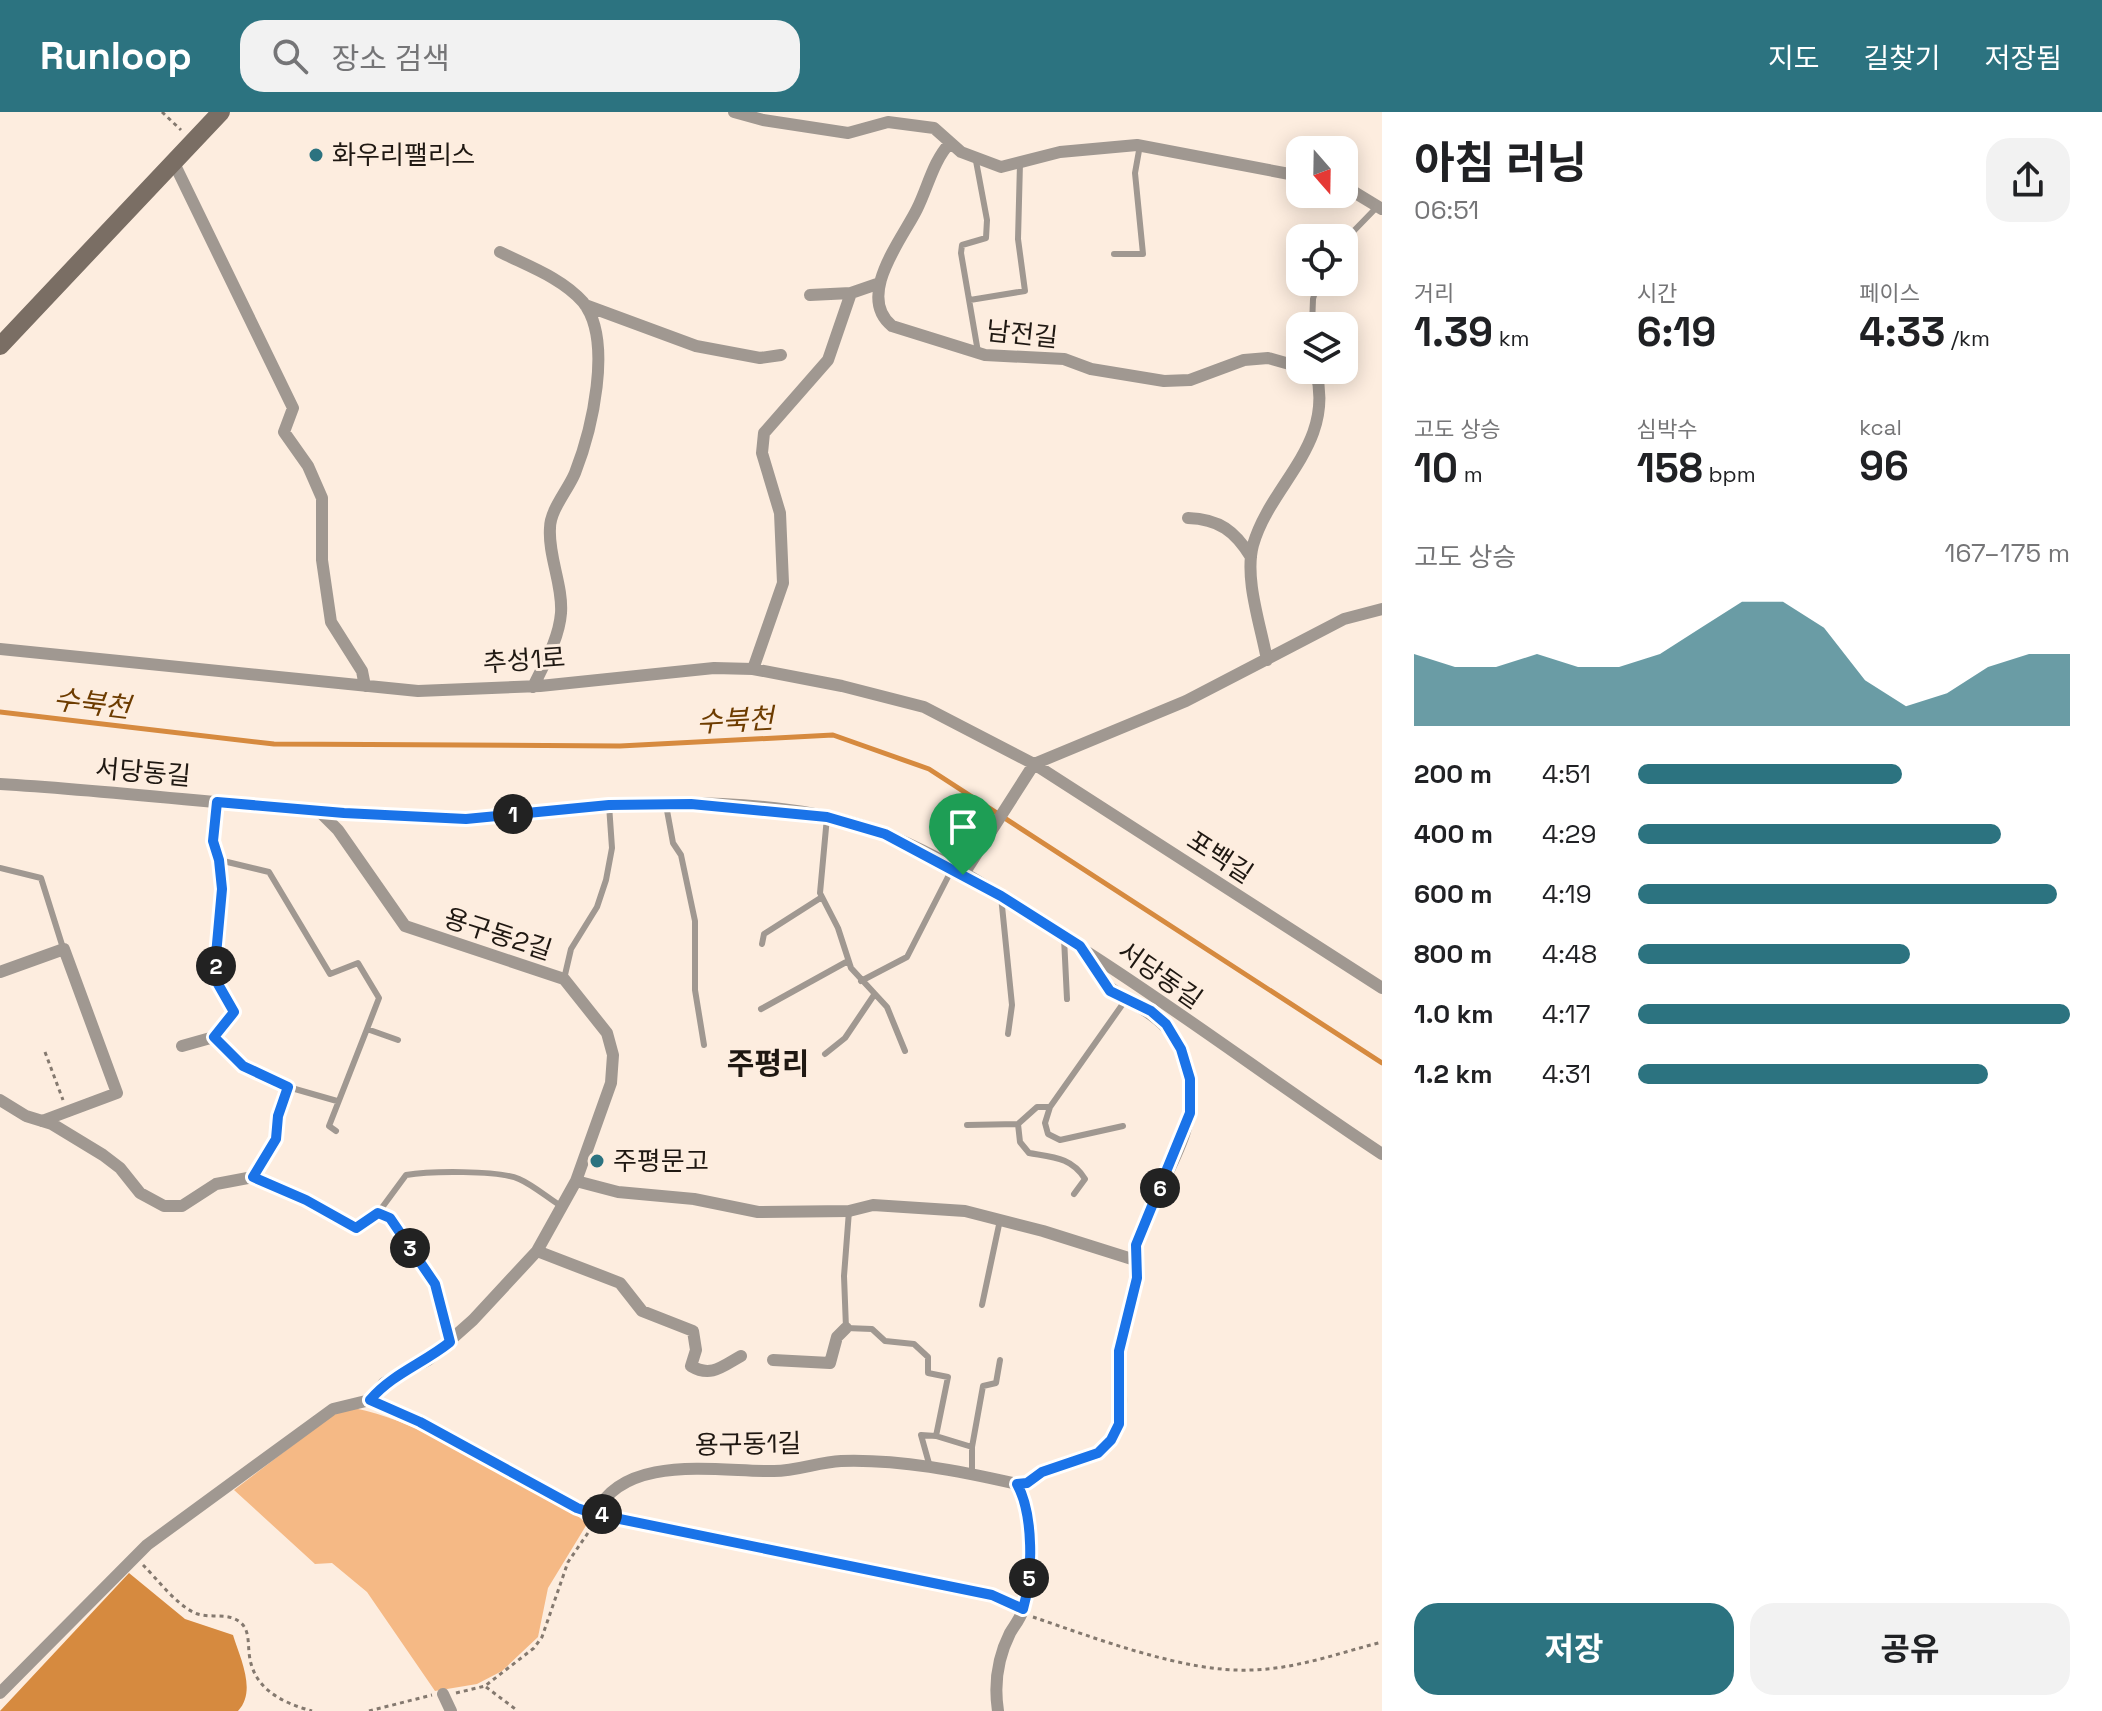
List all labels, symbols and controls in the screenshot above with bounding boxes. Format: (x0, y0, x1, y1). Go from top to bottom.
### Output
search box (240, 20, 800, 92)
text: Runloop (40, 32, 192, 80)
icon: search (268, 34, 312, 78)
text: 장소 검색 (332, 39, 450, 78)
text: 지도 (1768, 40, 1819, 76)
text: 길찾기 (1863, 40, 1941, 76)
text: 저장됨 (1985, 40, 2062, 76)
text: 아침 러닝 (1414, 135, 1587, 191)
north arrow (1286, 136, 1358, 208)
map controls (1286, 136, 1358, 384)
place label: 화우리팰리스 (332, 138, 476, 172)
button: share (1986, 138, 2070, 222)
marker: 화우리팰리스 (307, 146, 325, 164)
text: 06:51 (1414, 193, 1479, 227)
button: locate (1286, 224, 1358, 296)
text: 거리 (1414, 279, 1454, 307)
text: 시간 (1637, 279, 1677, 307)
text: 페이스 (1859, 279, 1920, 307)
text: 1.39 (1414, 307, 1493, 358)
text: 6:19 (1637, 307, 1716, 358)
text: 4:33 (1859, 307, 1945, 358)
button: layers (1286, 312, 1358, 384)
street label: 남전길 (985, 313, 1059, 355)
text: km (1493, 324, 1529, 352)
text: /km (1945, 324, 1990, 352)
text: kcal (1859, 413, 1902, 441)
text: 고도 상승 (1414, 415, 1501, 443)
text: 심박수 (1637, 415, 1697, 443)
text: 96 (1859, 441, 1909, 492)
text: 10 (1414, 443, 1458, 494)
text: 158 (1637, 443, 1703, 494)
text: m (1458, 460, 1483, 488)
text: bpm (1703, 460, 1756, 488)
text: 167–175 m (1945, 536, 2070, 570)
text: 고도 상승 (1414, 540, 1516, 574)
street label: 추성1로 (482, 640, 566, 680)
water label: 수북천 (51, 680, 136, 726)
water label: 수북천 (695, 700, 778, 740)
street label: 서당동길 (94, 751, 192, 793)
text: 200 m (1414, 757, 1492, 791)
text: 4:51 (1542, 757, 1591, 791)
pin (929, 793, 997, 875)
pin: 1 (493, 794, 533, 834)
text: 1 (508, 800, 518, 828)
icon: arrive (941, 805, 985, 849)
text: 400 m (1414, 817, 1493, 851)
text: 4:29 (1542, 817, 1596, 851)
street label: 포백길 (1181, 823, 1259, 891)
text: 600 m (1414, 877, 1493, 911)
text: 4:19 (1542, 877, 1592, 911)
street label: 용구동2길 (440, 901, 556, 967)
street label: 서당동길 (1111, 934, 1209, 1016)
text: 800 m (1414, 937, 1492, 971)
text: 4:48 (1542, 937, 1597, 971)
pin: 2 (196, 946, 236, 986)
text: 2 (209, 952, 223, 980)
text: 1.0 km (1414, 997, 1494, 1031)
text: 4:17 (1542, 997, 1590, 1031)
district label: 주평리 (727, 1044, 809, 1083)
text: 1.2 km (1414, 1057, 1492, 1091)
text: 4:31 (1542, 1057, 1591, 1091)
place label: 주평문고 (613, 1144, 709, 1178)
marker: 주평문고 (588, 1152, 606, 1170)
pin: 6 (1140, 1168, 1180, 1208)
text: 6 (1153, 1174, 1167, 1202)
pin: 3 (390, 1228, 430, 1268)
text: 3 (403, 1234, 417, 1262)
street label: 용구동1길 (694, 1426, 802, 1462)
pin: 4 (582, 1494, 622, 1534)
text: 4 (595, 1500, 609, 1528)
pin: 5 (1009, 1558, 1049, 1598)
text: 5 (1022, 1564, 1036, 1592)
button: 저장 (1414, 1603, 1734, 1695)
button: 공유 (1750, 1603, 2070, 1695)

